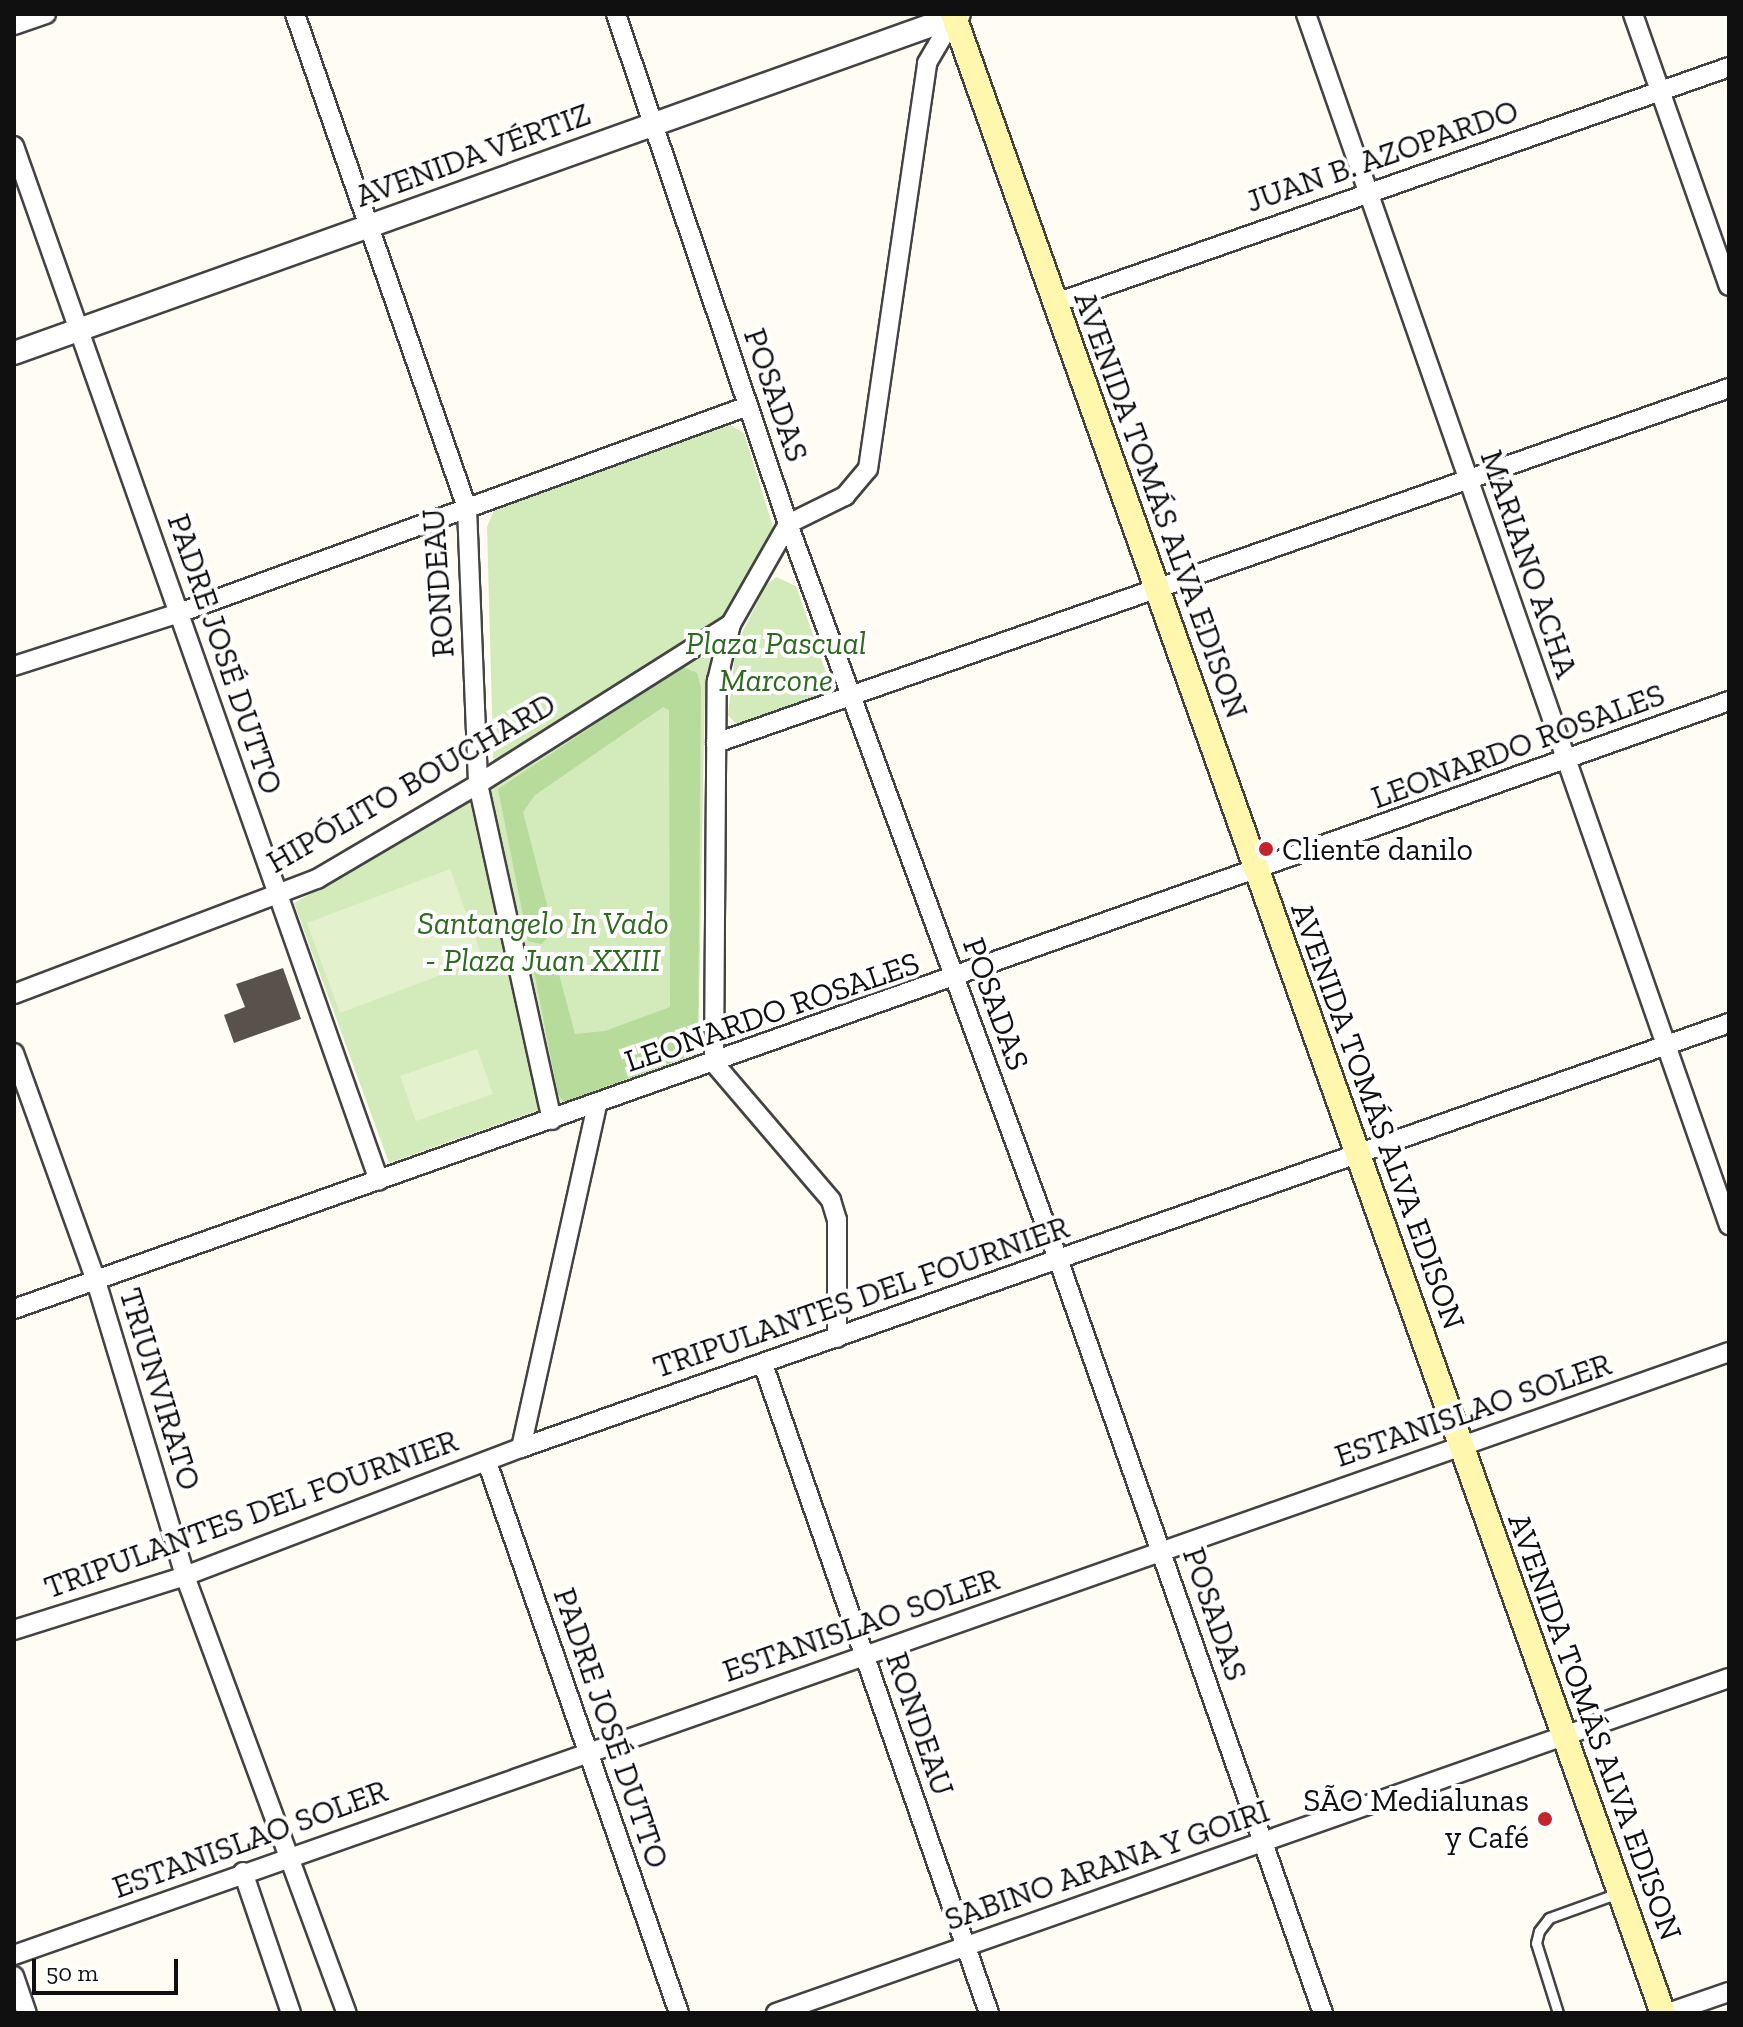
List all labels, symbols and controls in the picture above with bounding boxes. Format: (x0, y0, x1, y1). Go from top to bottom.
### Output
street label: JUAN B. AZOPARDO (1240, 91, 1524, 221)
street label: AVENIDA VÉRTIZ (349, 94, 597, 216)
street label: AVENIDA TOMÁS ALVA EDISON (1065, 285, 1257, 725)
street label: POSADAS (735, 323, 817, 467)
street label: MARIANO ACHA (1472, 445, 1586, 683)
street label: RONDEAU (414, 507, 462, 659)
street label: PADRE JOSÉ DUTTO (159, 509, 291, 799)
park label: Plaza Pascual Marcone (686, 625, 866, 700)
street label: LEONARDO ROSALES (1366, 675, 1670, 817)
street label: HIPÓLITO BOUCHARD (260, 685, 562, 881)
place label: Cliente danilo (1282, 830, 1473, 868)
marker: Cliente danilo (1257, 840, 1275, 858)
street label: AVENIDA TOMÁS ALVA EDISON (1282, 896, 1474, 1336)
park label: Santangelo In Vado - Plaza Juan XXIII (416, 905, 670, 980)
street label: POSADAS (954, 932, 1038, 1076)
street label: LEONARDO ROSALES (620, 944, 924, 1080)
street label: TRIPULANTES DEL FOURNIER (648, 1208, 1074, 1386)
street label: TRIUNVIRATO (111, 1283, 209, 1495)
street label: ESTANISLAO SOLER (1330, 1345, 1616, 1475)
street label: TRIPULANTES DEL FOURNIER (39, 1421, 463, 1607)
street label: AVENIDA TOMÁS ALVA EDISON (1499, 1507, 1691, 1947)
street label: POSADAS (1174, 1542, 1256, 1686)
street label: ESTANISLAO SOLER (718, 1560, 1004, 1690)
street label: PADRE JOSÉ DUTTO (545, 1583, 677, 1873)
street label: RONDEAU (878, 1647, 962, 1801)
street label: ESTANISLAO SOLER (107, 1771, 393, 1907)
place label: SÃO Medialunas y Café (1303, 1782, 1529, 1857)
street label: SABINO ARANA Y GOIRI (938, 1791, 1276, 1939)
marker: SÃO Medialunas y Café (1536, 1810, 1554, 1828)
scale bar (36, 1943, 182, 1993)
text: 50 m (46, 1958, 98, 1987)

